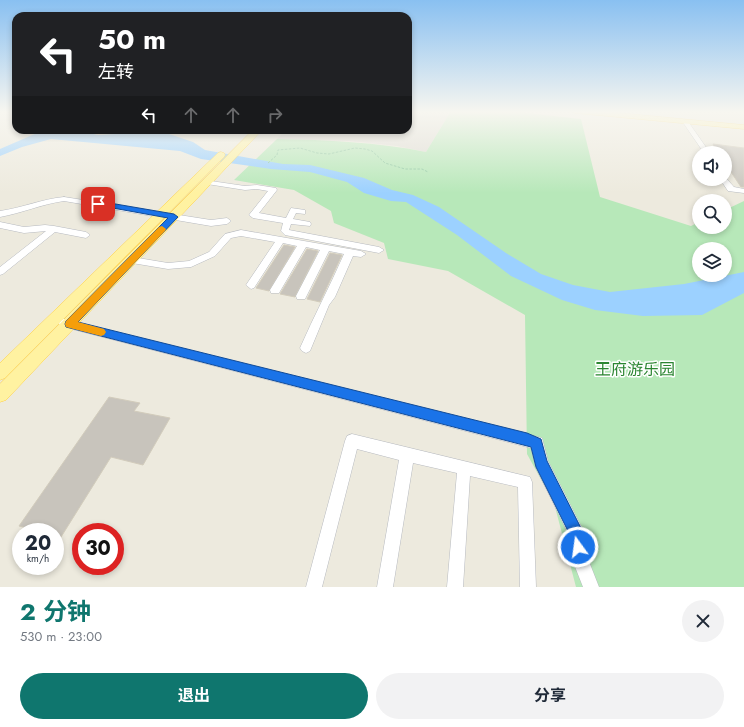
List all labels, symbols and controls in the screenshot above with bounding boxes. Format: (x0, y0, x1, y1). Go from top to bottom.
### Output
text: 50 m (98, 19, 166, 60)
icon: left (32, 28, 84, 80)
text: 左转 (98, 59, 134, 85)
icon: left (138, 104, 160, 126)
icon: ahead (180, 104, 202, 126)
icon: ahead (222, 104, 244, 126)
icon: right (264, 104, 286, 126)
map controls (692, 146, 732, 282)
button: sound (692, 146, 732, 186)
pin (81, 187, 115, 221)
icon: arrive (87, 193, 109, 215)
button: search (692, 194, 732, 234)
button: layers (692, 242, 732, 282)
park label: 王府游乐园 (595, 358, 675, 381)
speed limit sign: 30 (72, 523, 124, 575)
position arrow (557, 526, 599, 568)
text: 20 (25, 529, 51, 558)
text: km/h (27, 551, 49, 566)
text: 2 分钟 (20, 594, 91, 629)
button: close (682, 600, 724, 642)
text: 530 m · 23:00 (20, 627, 102, 646)
button: 退出 (20, 673, 368, 719)
button: 分享 (376, 673, 724, 719)

